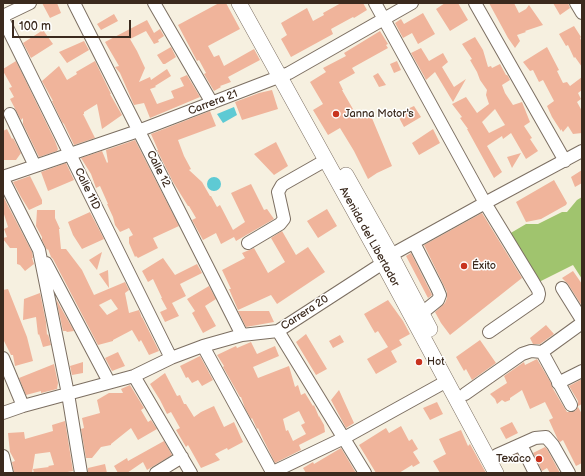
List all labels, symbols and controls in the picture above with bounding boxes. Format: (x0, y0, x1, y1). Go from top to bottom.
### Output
scale bar (14, 12, 133, 38)
text: 100 m (19, 19, 51, 34)
street label: Carrera 21 (186, 88, 240, 118)
place label: Janna Motor's (344, 107, 414, 121)
marker: Janna Motor's (331, 109, 341, 119)
street label: Calle 12 (143, 149, 173, 189)
street label: Calle 11D (71, 166, 103, 212)
street label: Avenida del Libertador (336, 185, 402, 289)
place label: Éxito (472, 259, 496, 273)
marker: Éxito (459, 261, 469, 271)
street label: Carrera 20 (279, 293, 331, 333)
place label: Hot (427, 355, 445, 369)
marker: Hot (414, 357, 424, 367)
place label: Texaco (496, 452, 531, 466)
marker: Texaco (534, 454, 544, 464)

